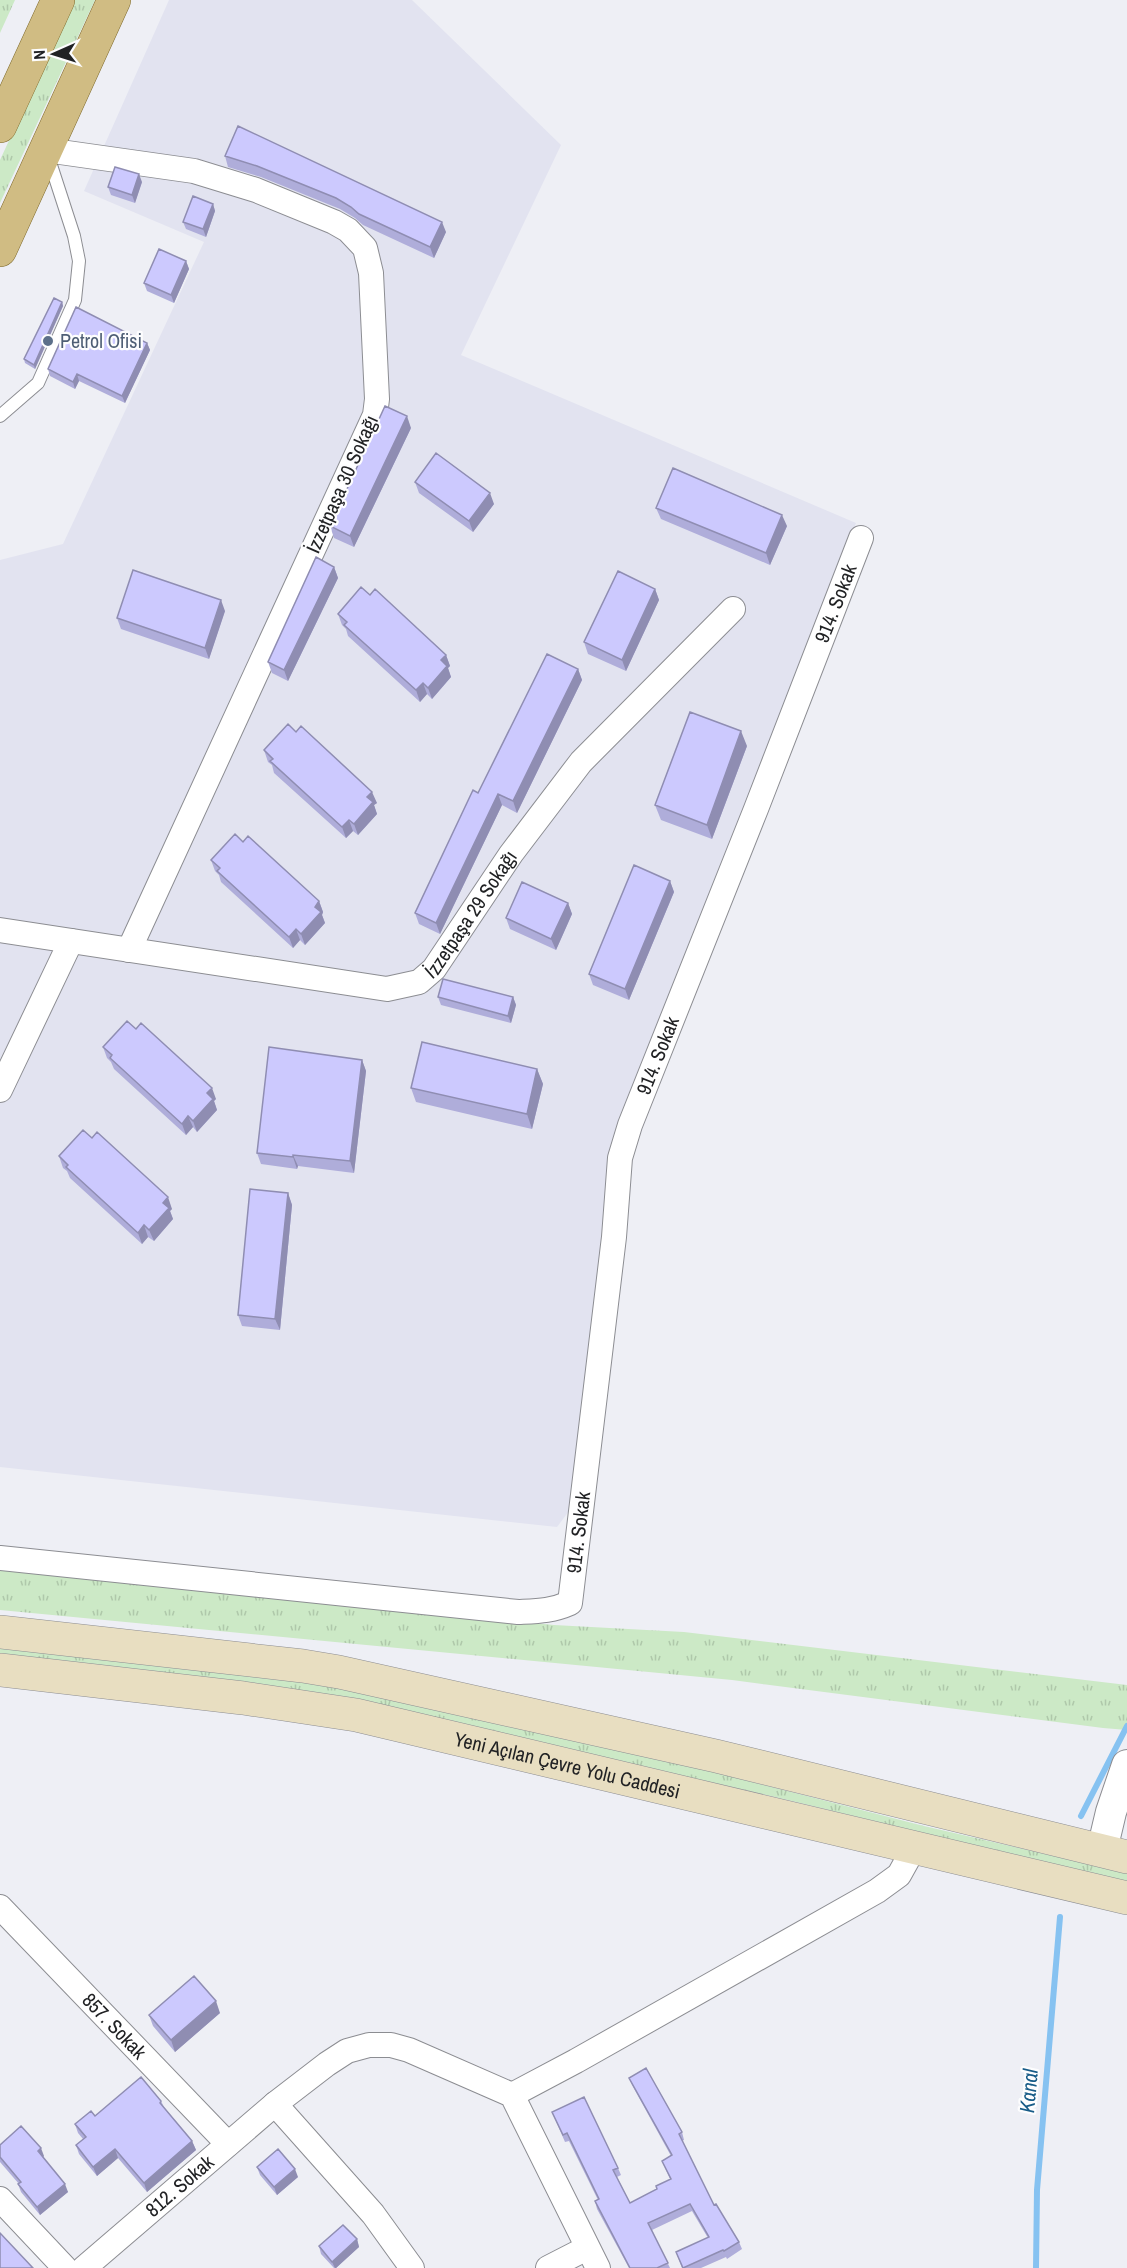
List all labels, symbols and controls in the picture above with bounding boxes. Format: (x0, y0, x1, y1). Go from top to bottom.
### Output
north arrow (24, 24, 84, 84)
text: N (28, 49, 50, 60)
place label: Petrol Ofisi (60, 327, 142, 354)
marker: Petrol Ofisi (41, 334, 55, 348)
street label: İzzetpaşa 30 Sokağı (299, 410, 384, 557)
street label: 914. Sokak (808, 559, 863, 646)
street label: İzzetpaşa 29 Sokağı (418, 845, 523, 984)
street label: 914. Sokak (629, 1012, 685, 1099)
street label: 914. Sokak (560, 1489, 596, 1575)
street label: Yeni Açılan Çevre Yolu Caddesi (452, 1725, 683, 1805)
street label: 857. Sokak (77, 1987, 153, 2065)
water label: Kanal (1012, 2067, 1045, 2114)
street label: 812. Sokak (139, 2148, 220, 2223)

